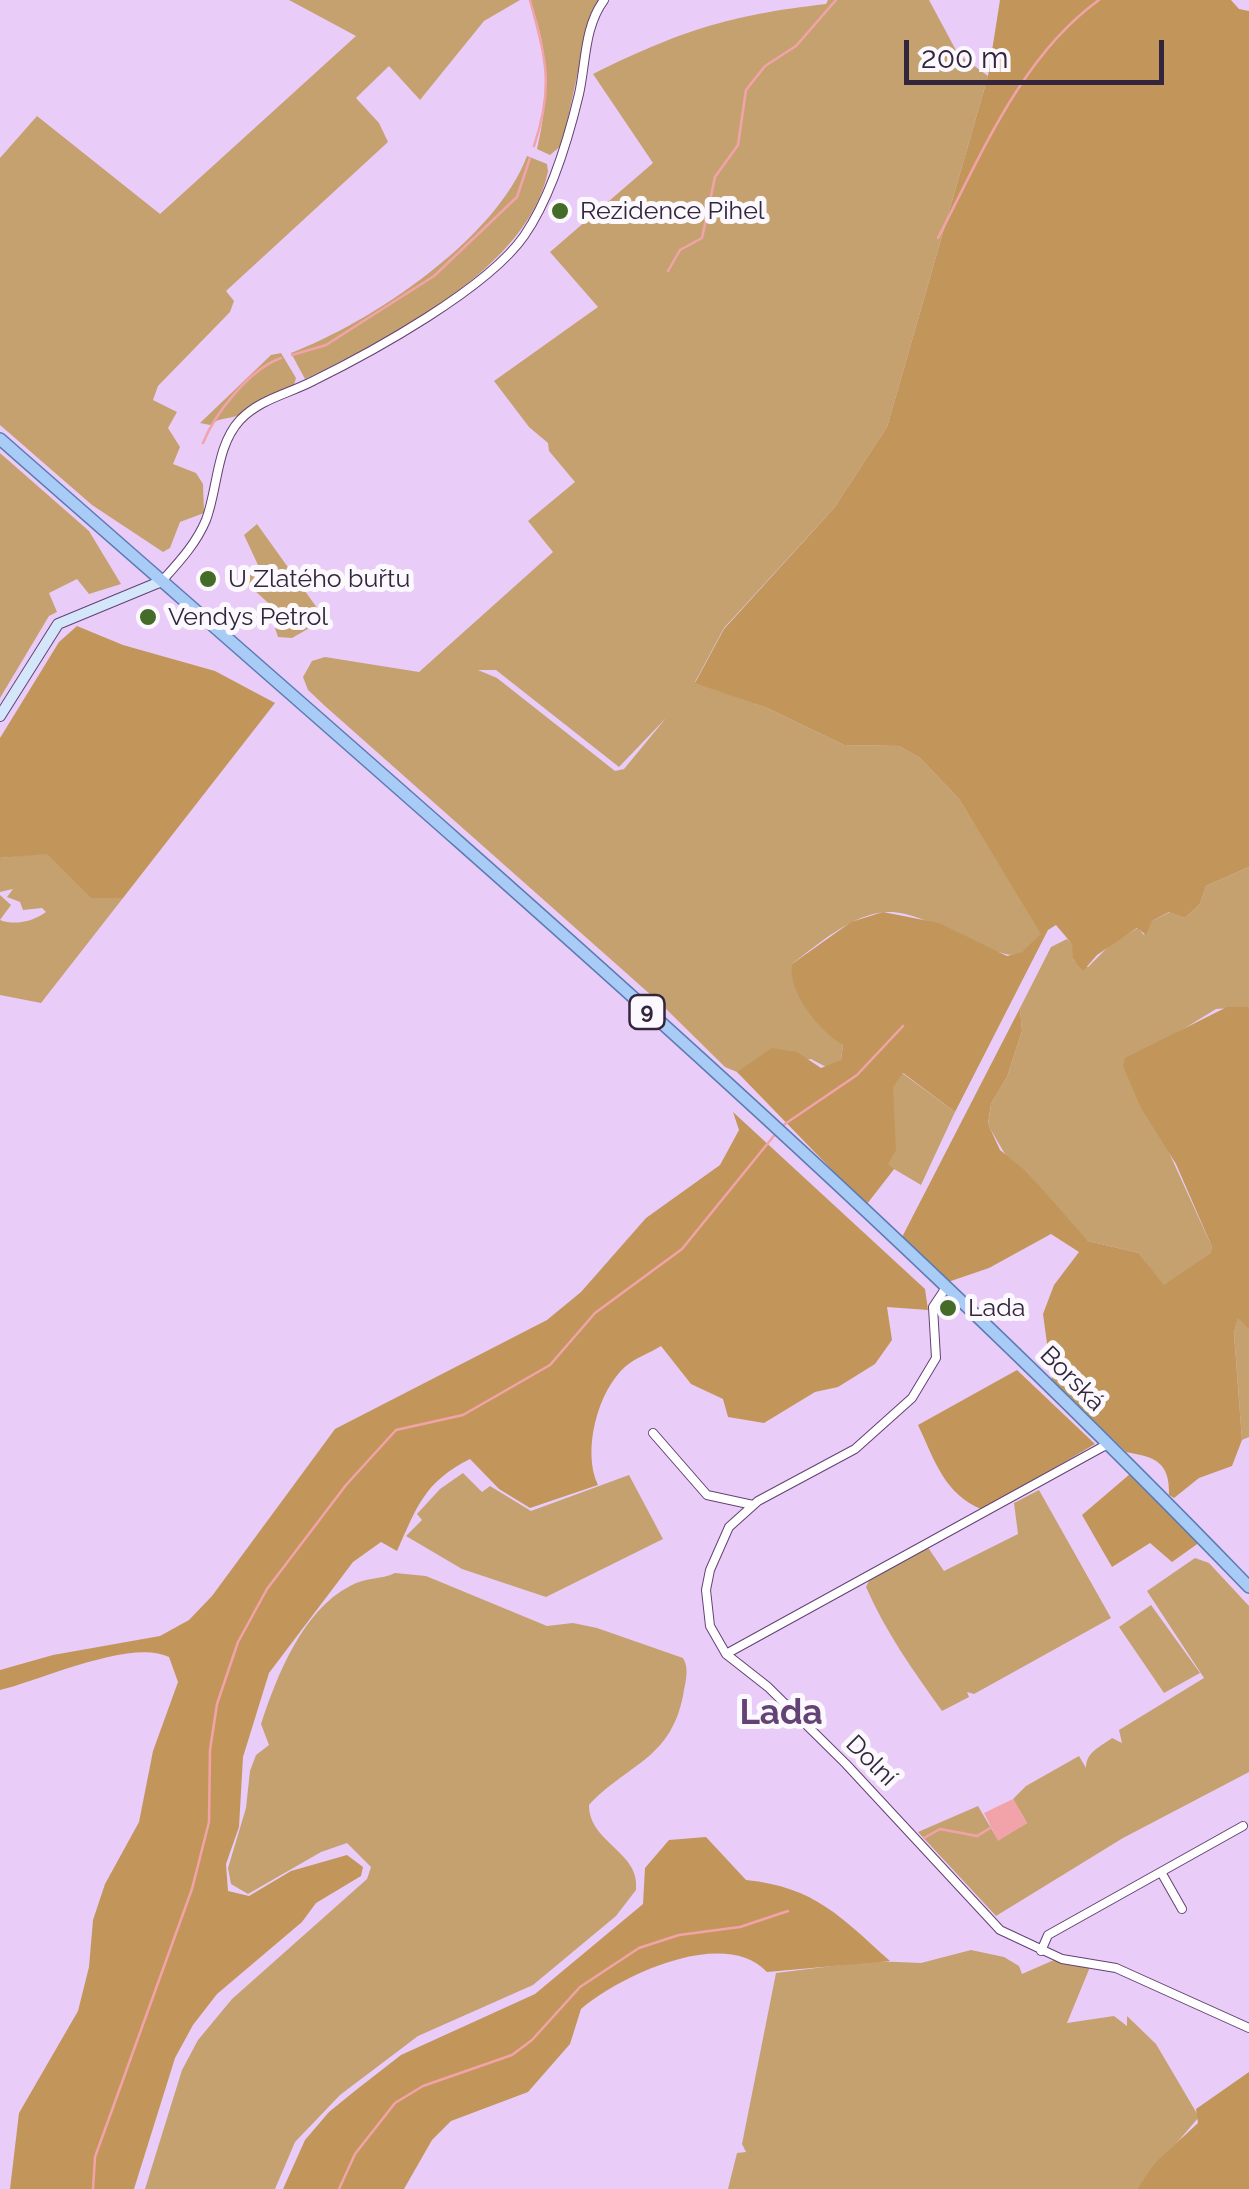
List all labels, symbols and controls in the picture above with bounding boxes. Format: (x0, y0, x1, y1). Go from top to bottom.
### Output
scale bar (909, 20, 1169, 82)
text: 200 m (921, 40, 1009, 75)
place label: Rezidence Pihel (580, 196, 765, 226)
marker: Rezidence Pihel (549, 200, 571, 222)
place label: U Zlatého buřtu (228, 564, 410, 594)
marker: U Zlatého buřtu (197, 568, 219, 590)
place label: Vendys Petrol (168, 602, 328, 632)
marker: Vendys Petrol (137, 606, 159, 628)
road number: 9 (630, 995, 664, 1029)
place label: Lada (968, 1293, 1025, 1323)
marker: Lada (937, 1297, 959, 1319)
street label: Borská (1033, 1340, 1111, 1418)
district label: Lada (739, 1692, 823, 1734)
street label: Dolní (839, 1729, 903, 1793)

